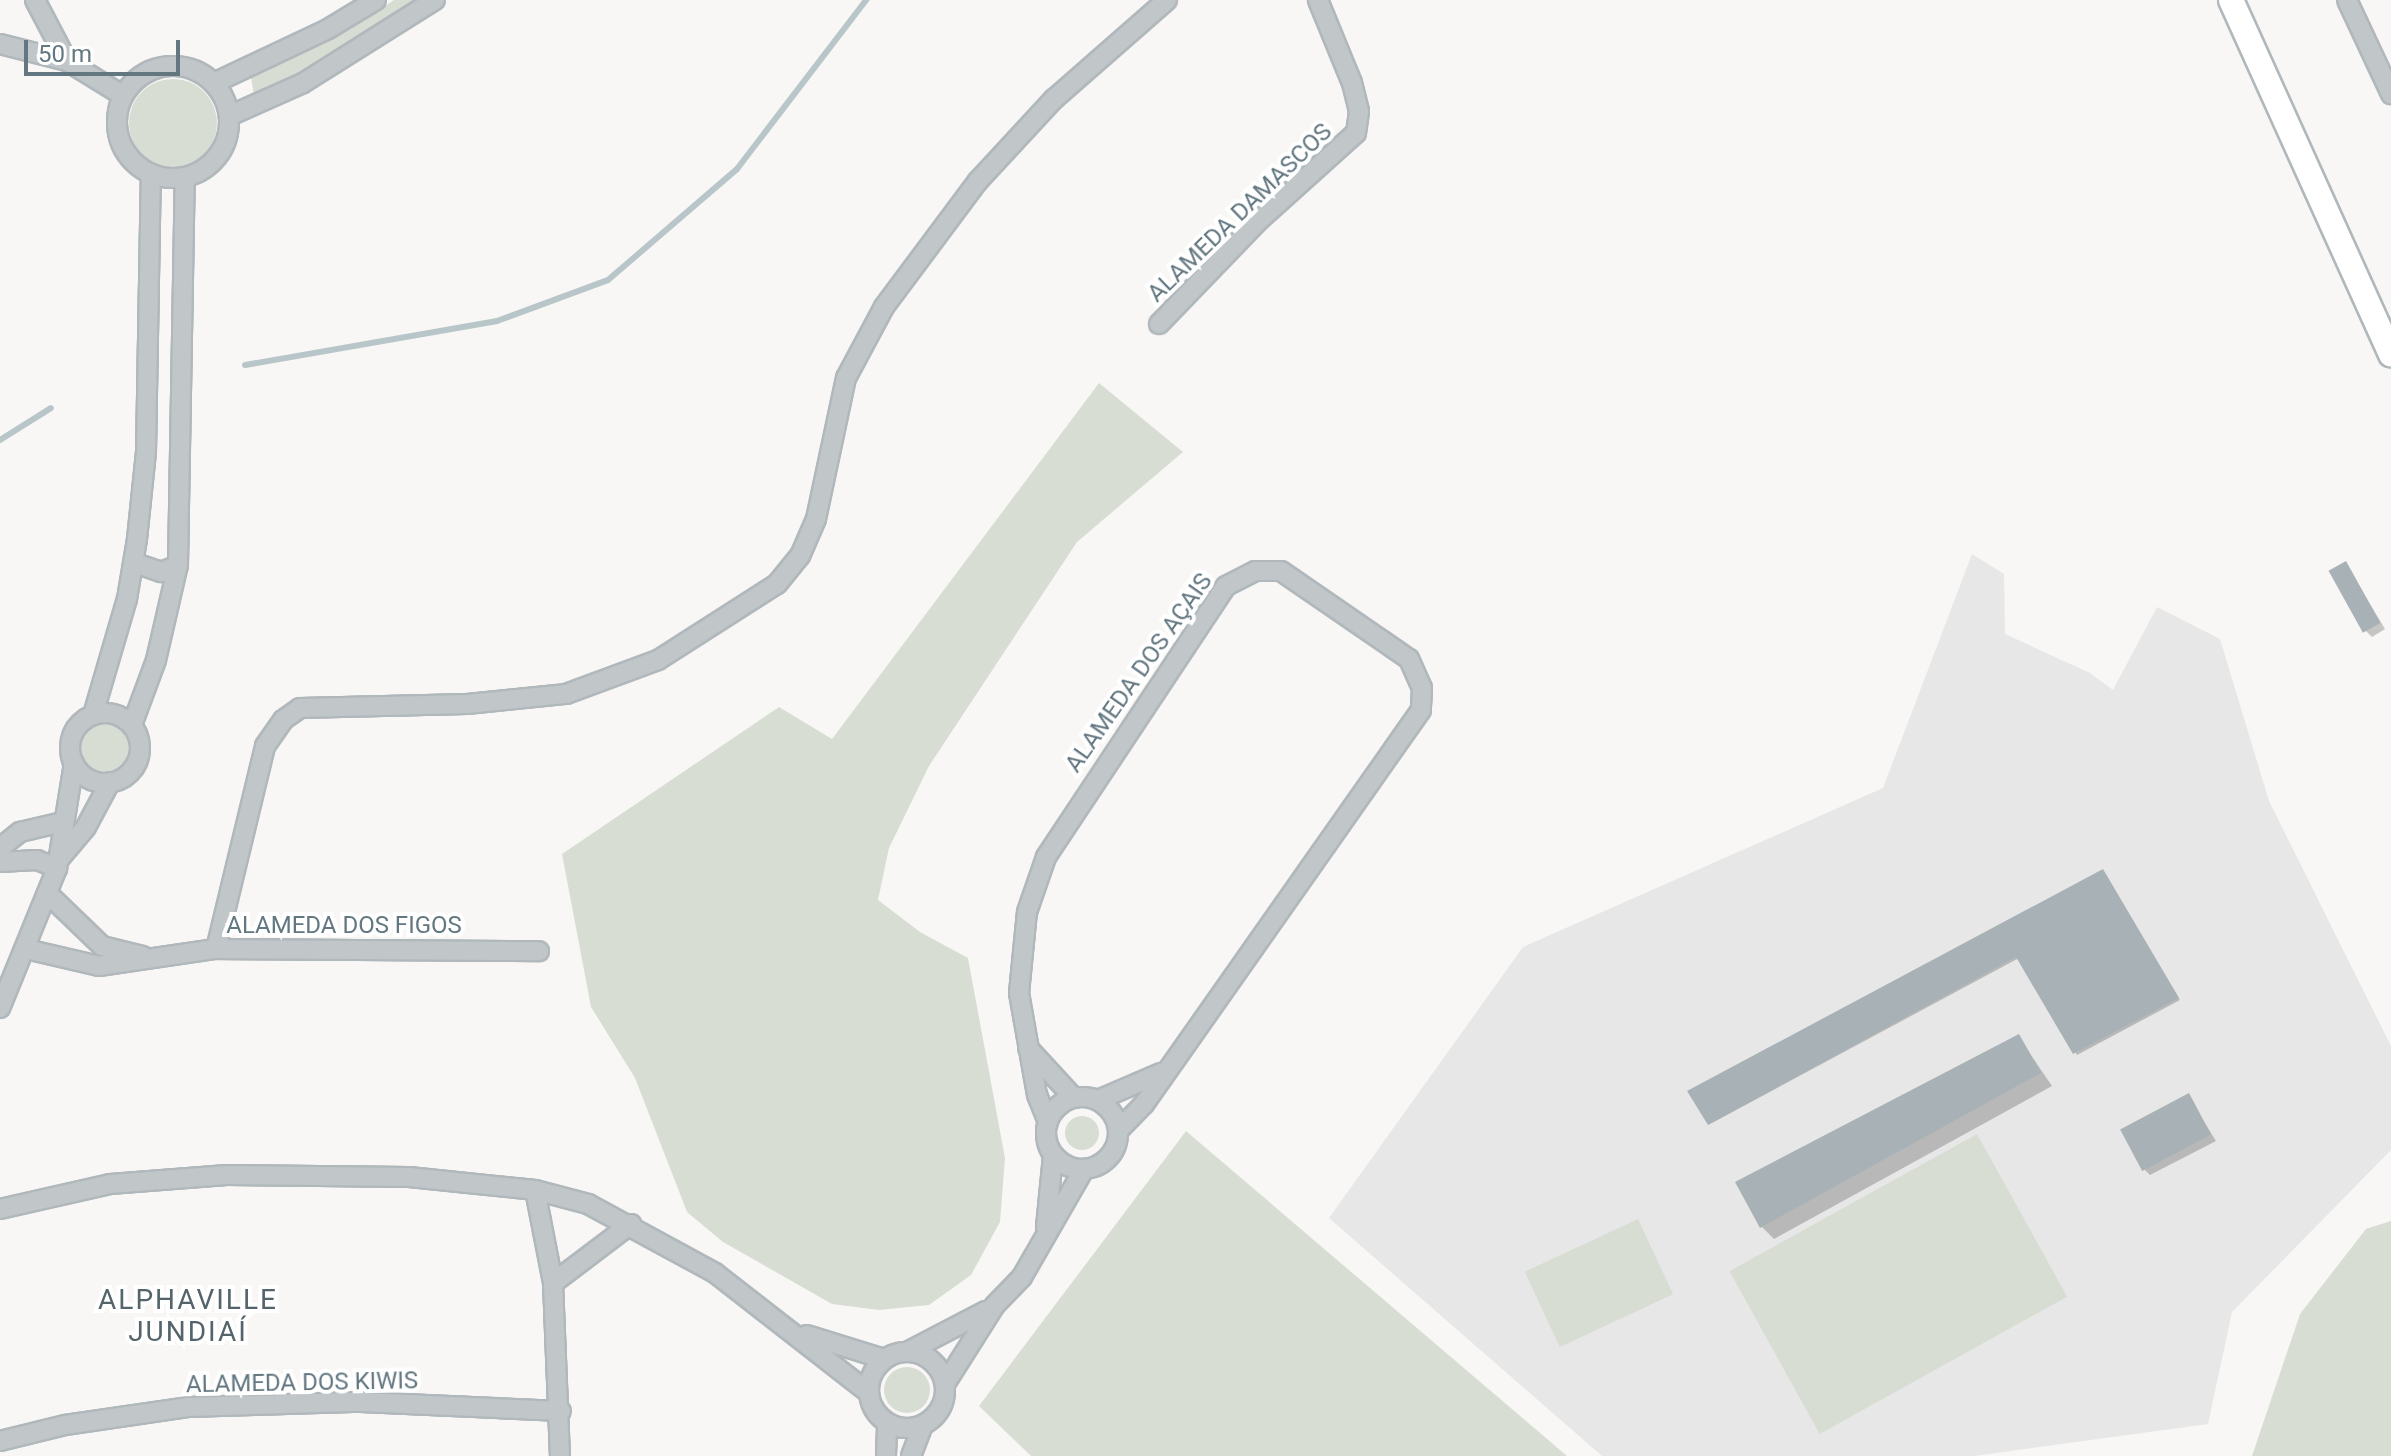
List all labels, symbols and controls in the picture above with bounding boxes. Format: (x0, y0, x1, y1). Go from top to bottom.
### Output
scale bar (28, 24, 184, 74)
text: 50 m (38, 40, 92, 68)
street label: ALAMEDA DAMASCOS (1142, 118, 1338, 308)
street label: ALAMEDA DOS AÇAIS (1059, 568, 1219, 778)
street label: ALAMEDA DOS FIGOS (226, 912, 462, 940)
district label: ALPHAVILLE JUNDIAÍ (98, 1283, 278, 1349)
street label: ALAMEDA DOS KIWIS (186, 1367, 418, 1399)

